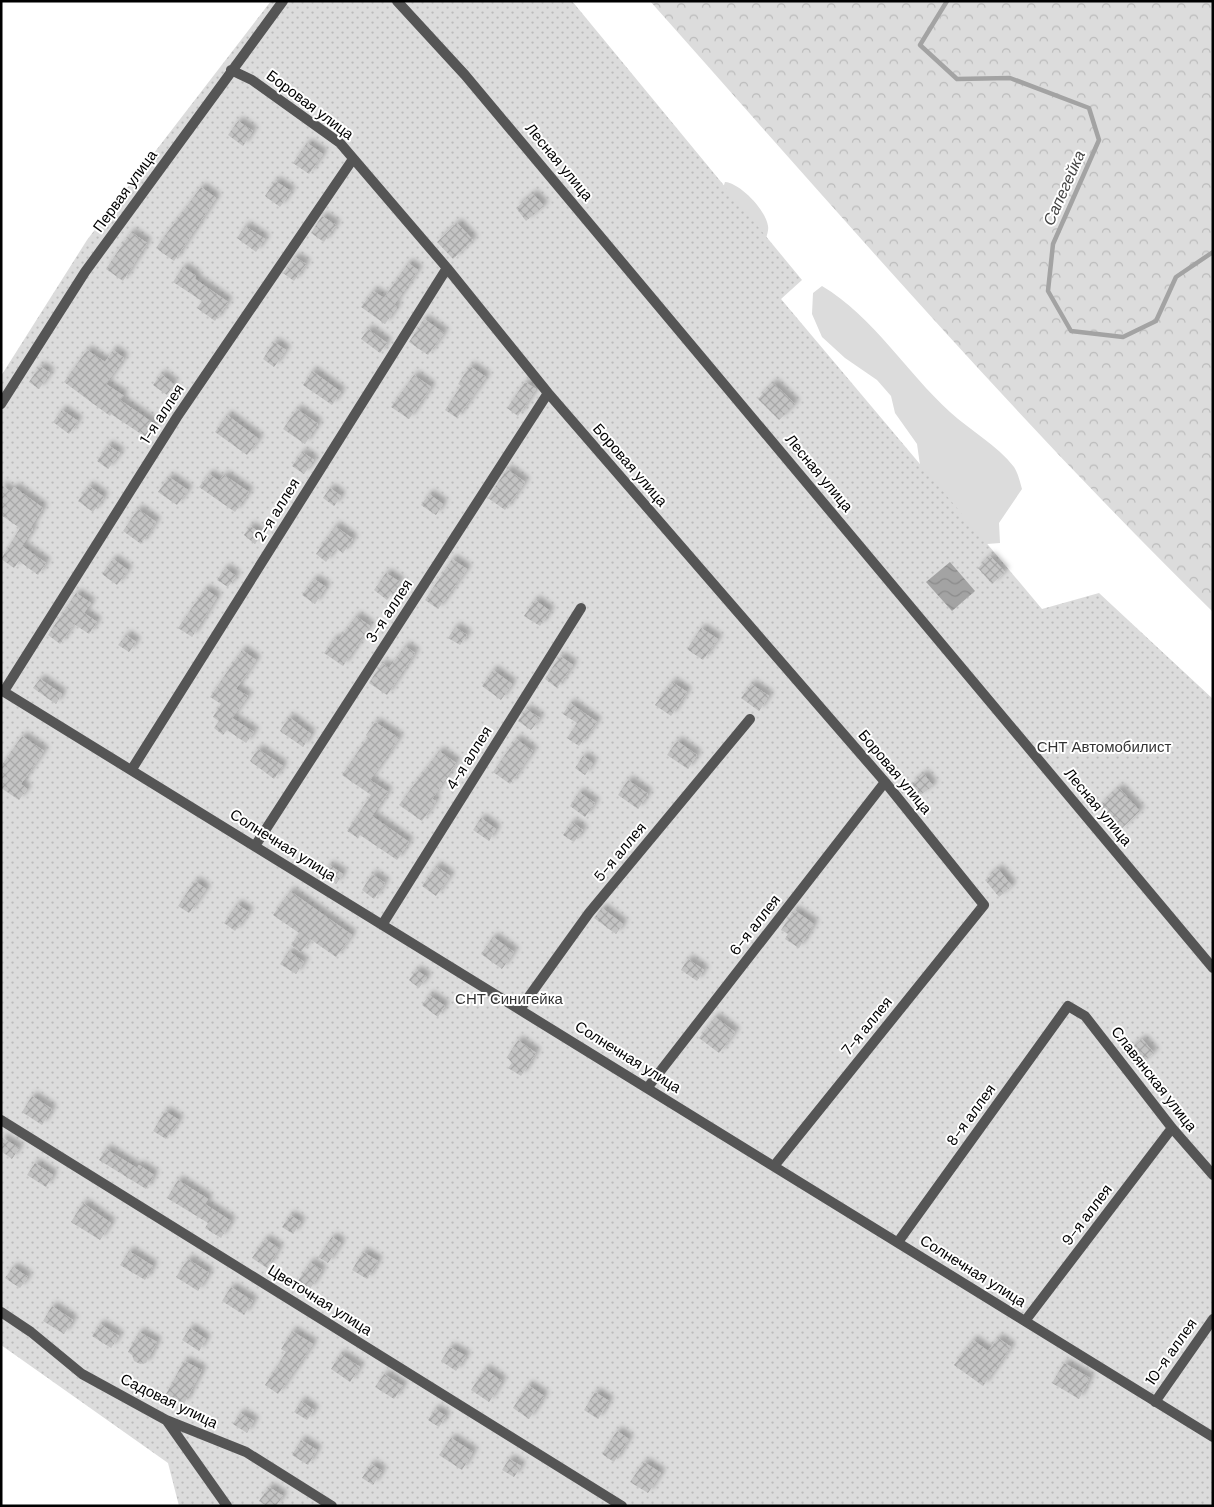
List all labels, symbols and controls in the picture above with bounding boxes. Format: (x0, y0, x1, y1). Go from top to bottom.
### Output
street label: Боровая улица (262, 66, 358, 145)
street label: Лесная улица (521, 119, 598, 206)
street label: Первая улица (88, 145, 162, 236)
water label: Сапегейка (1038, 147, 1090, 229)
street label: 1-я аллея (135, 380, 189, 448)
street label: Боровая улица (588, 419, 672, 511)
street label: Лесная улица (781, 430, 858, 517)
street label: 2-я аллея (250, 475, 304, 545)
street label: 3-я аллея (361, 576, 417, 646)
street label: 4-я аллея (442, 722, 496, 794)
street label: Боровая улица (854, 726, 937, 819)
park label: СНТ Автомобилист (1037, 737, 1171, 757)
street label: Лесная улица (1060, 764, 1137, 851)
street label: Солнечная улица (226, 804, 340, 886)
street label: 5-я аллея (589, 818, 651, 886)
street label: 6-я аллея (725, 890, 785, 960)
park label: СНТ Синигейка (455, 989, 564, 1009)
street label: 7-я аллея (837, 992, 897, 1060)
street label: Солнечная улица (571, 1016, 685, 1098)
street label: Славянская улица (1107, 1022, 1202, 1136)
street label: 8-я аллея (942, 1080, 1000, 1150)
street label: 9-я аллея (1057, 1180, 1117, 1250)
street label: Солнечная улица (916, 1230, 1030, 1312)
street label: Цветочная улица (264, 1260, 376, 1340)
street label: 10-я аллея (1141, 1315, 1201, 1389)
street label: Садовая улица (117, 1369, 222, 1433)

